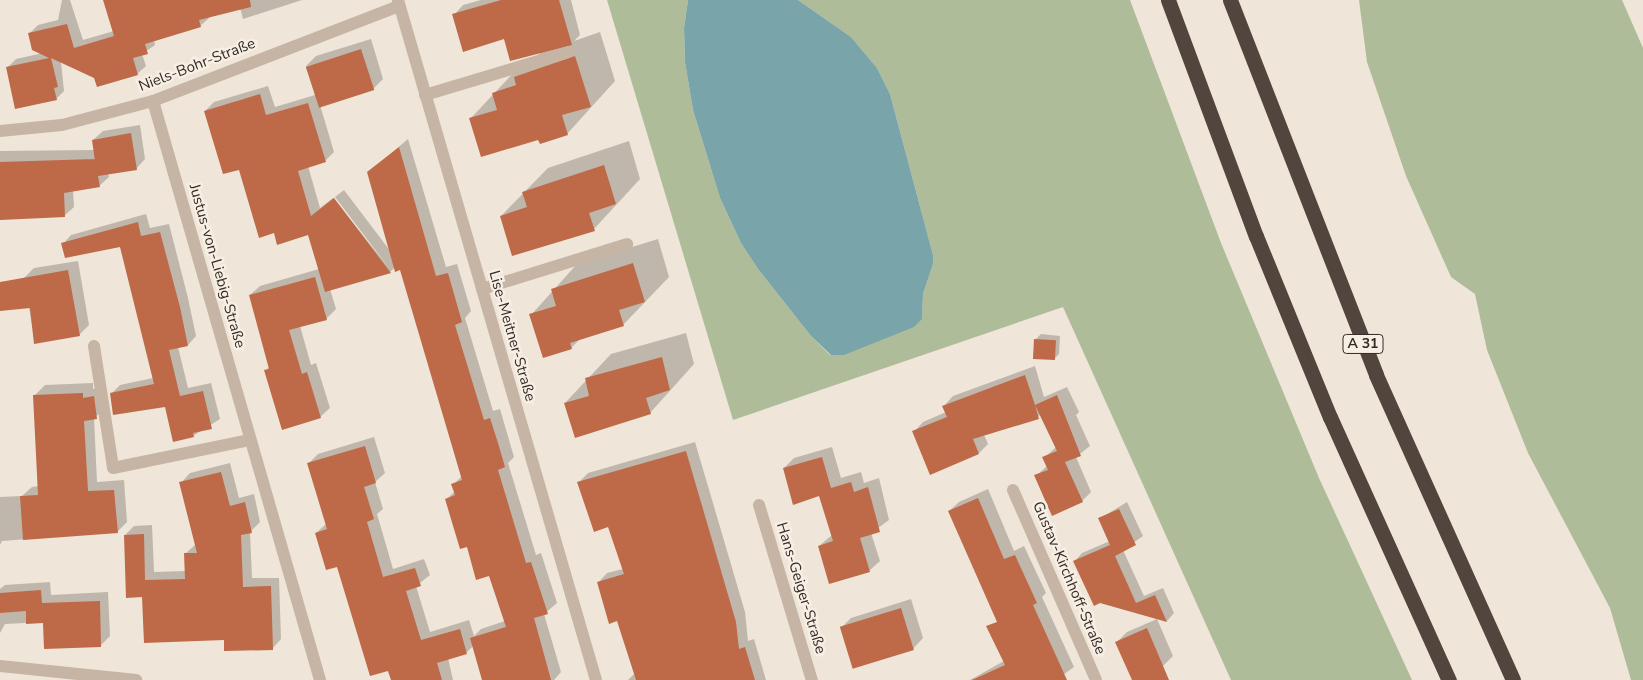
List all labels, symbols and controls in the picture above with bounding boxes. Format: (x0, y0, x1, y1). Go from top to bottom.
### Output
street label: Niels-Bohr-Straße (136, 34, 258, 96)
street label: Justus-von-Liebig-Straße (185, 182, 249, 350)
street label: Lise-Meitner-Straße (485, 268, 539, 404)
road number: A 31 (1342, 332, 1384, 356)
street label: Gustav-Kirchhoff-Straße (1029, 499, 1109, 657)
street label: Hans-Geiger-Straße (772, 520, 830, 656)

